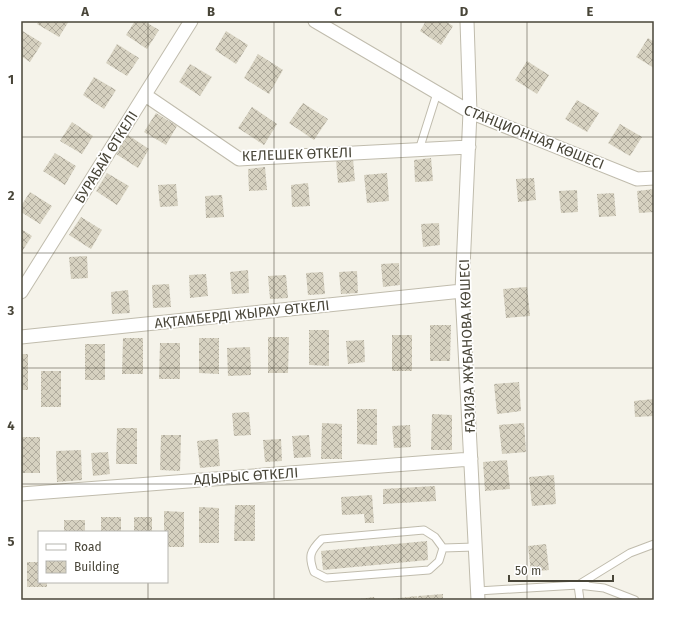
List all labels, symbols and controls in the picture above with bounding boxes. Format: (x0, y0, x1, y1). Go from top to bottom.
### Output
text: A (80, 4, 89, 19)
text: B (207, 4, 215, 19)
text: C (334, 4, 342, 19)
text: D (460, 4, 469, 19)
text: E (587, 4, 594, 19)
text: 1 (8, 72, 14, 87)
street label: СТАНЦИОННАЯ КӨШЕСІ (461, 102, 606, 173)
street label: БУРАБАЙ ӨТКЕЛІ (71, 108, 142, 207)
street label: КЕЛЕШЕК ӨТКЕЛІ (242, 144, 352, 165)
text: 2 (8, 188, 15, 203)
street label: ҒАЗИЗА ЖҰБАНОВА КӨШЕСІ (456, 259, 479, 433)
street label: АҚТАМБЕРДІ ЖЫРАУ ӨТКЕЛІ (154, 297, 330, 332)
text: 3 (7, 303, 15, 318)
text: 4 (7, 418, 15, 433)
street label: АДЫРЫС ӨТКЕЛІ (193, 464, 299, 489)
legend (38, 531, 168, 583)
text: 5 (8, 534, 15, 549)
text: Road (74, 540, 102, 554)
scale bar (509, 557, 613, 583)
text: Building (74, 560, 120, 574)
text: 50 m (515, 564, 541, 578)

